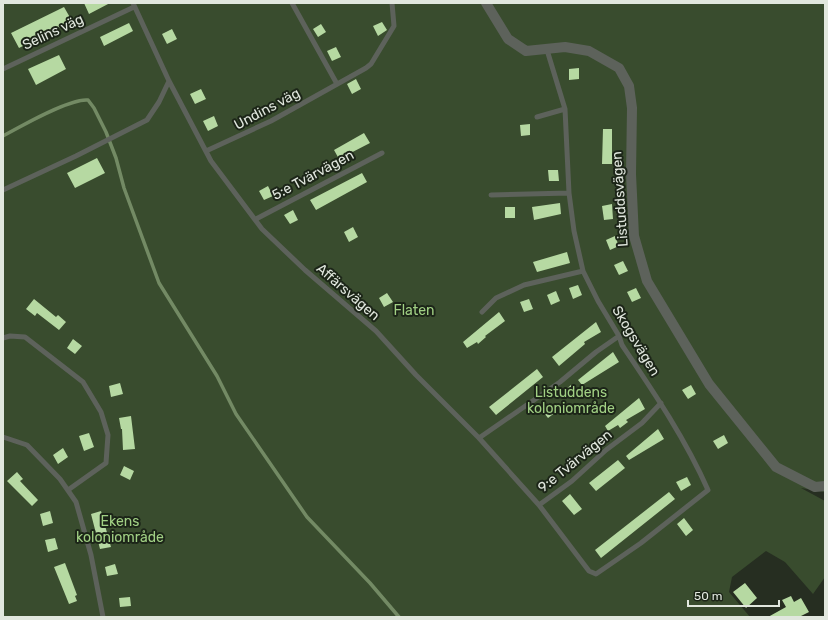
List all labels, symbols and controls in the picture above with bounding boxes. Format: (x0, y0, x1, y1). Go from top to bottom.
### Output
street label: Selins väg (20, 10, 86, 54)
street label: Undins väg (231, 85, 303, 133)
street label: 5:e Tvärvägen (269, 146, 357, 204)
street label: Listuddsvägen (608, 151, 632, 247)
street label: Affärsvägen (313, 260, 383, 324)
park label: Flaten (393, 302, 435, 319)
street label: Skogsvägen (608, 303, 664, 379)
park label: Listuddens koloniområde (527, 384, 615, 417)
street label: 9:e Tvärvägen (535, 426, 615, 496)
park label: Ekens koloniområde (76, 513, 164, 546)
scale bar (688, 582, 779, 608)
text: 50 m (694, 589, 722, 603)

